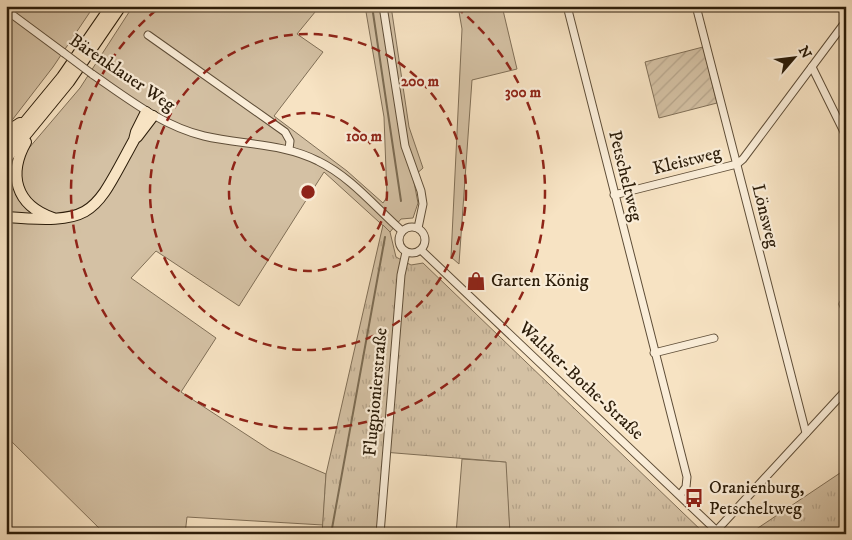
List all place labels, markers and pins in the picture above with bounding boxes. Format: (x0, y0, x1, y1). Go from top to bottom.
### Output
centre of rings (299, 183, 317, 201)
shop icon: Garten König (465, 270, 487, 292)
place label: Garten König (491, 270, 589, 292)
place label: Oranienburg, Petscheltweg (709, 477, 805, 520)
bus stop icon: Oranienburg, Petscheltweg (683, 487, 705, 509)

